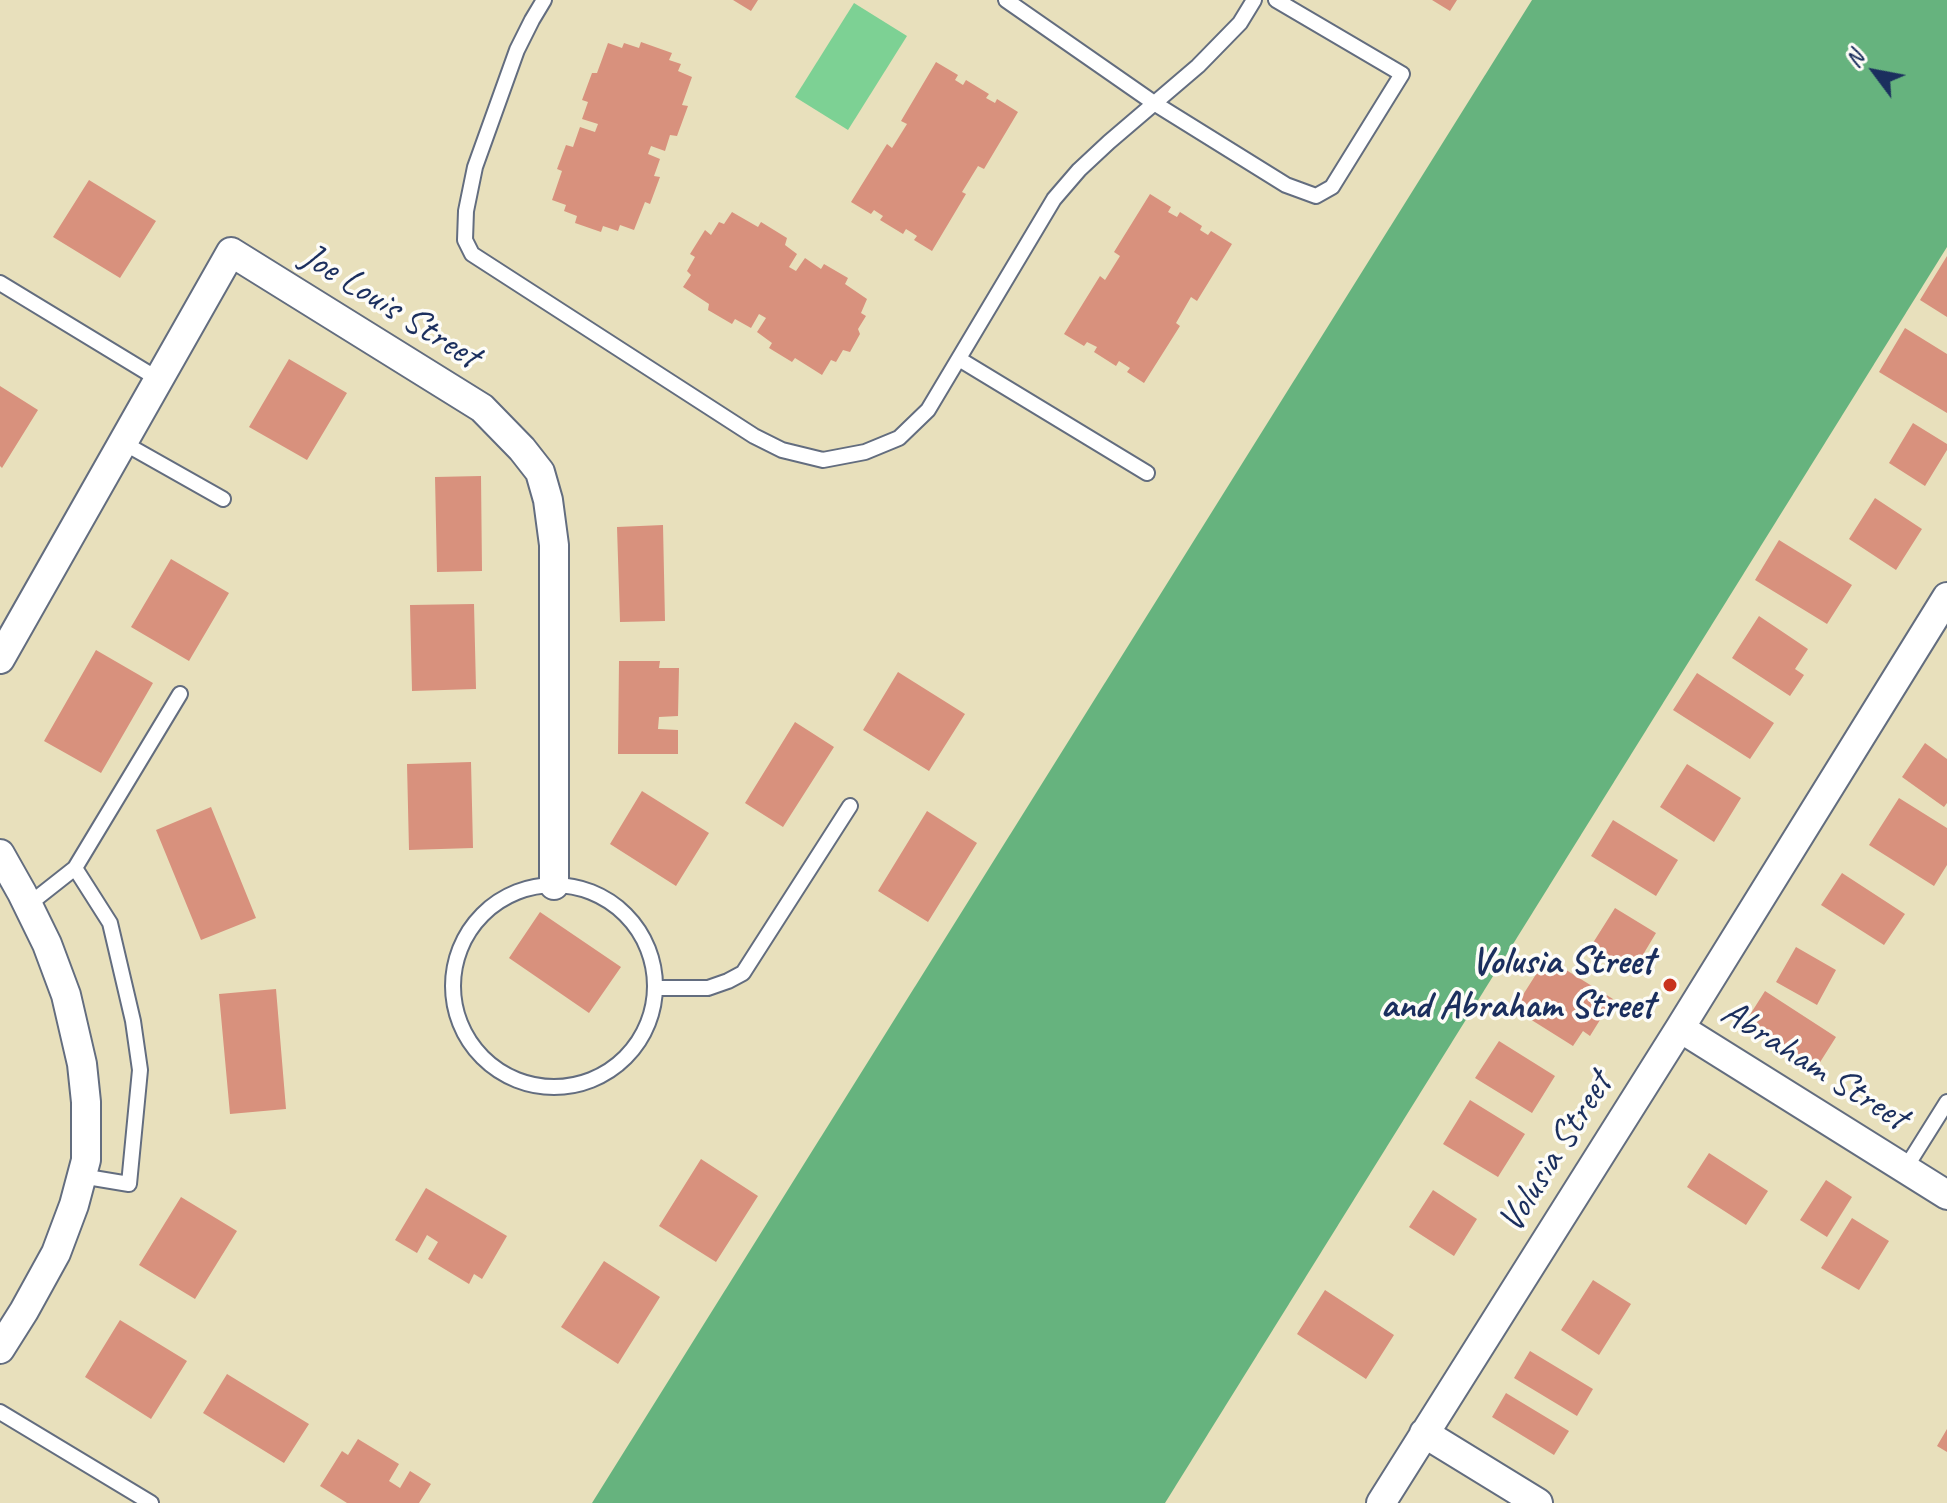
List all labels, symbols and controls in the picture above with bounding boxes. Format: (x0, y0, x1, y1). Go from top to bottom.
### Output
north arrow (1835, 32, 1915, 112)
text: N (1839, 46, 1870, 72)
street label: Joe Louis Street (292, 234, 488, 380)
place label: Volusia Street and Abraham Street (1380, 940, 1654, 1030)
marker: Volusia Street and Abraham Street (1661, 976, 1679, 994)
street label: Abraham Street (1712, 991, 1916, 1141)
street label: Volusia Street (1489, 1065, 1623, 1241)

